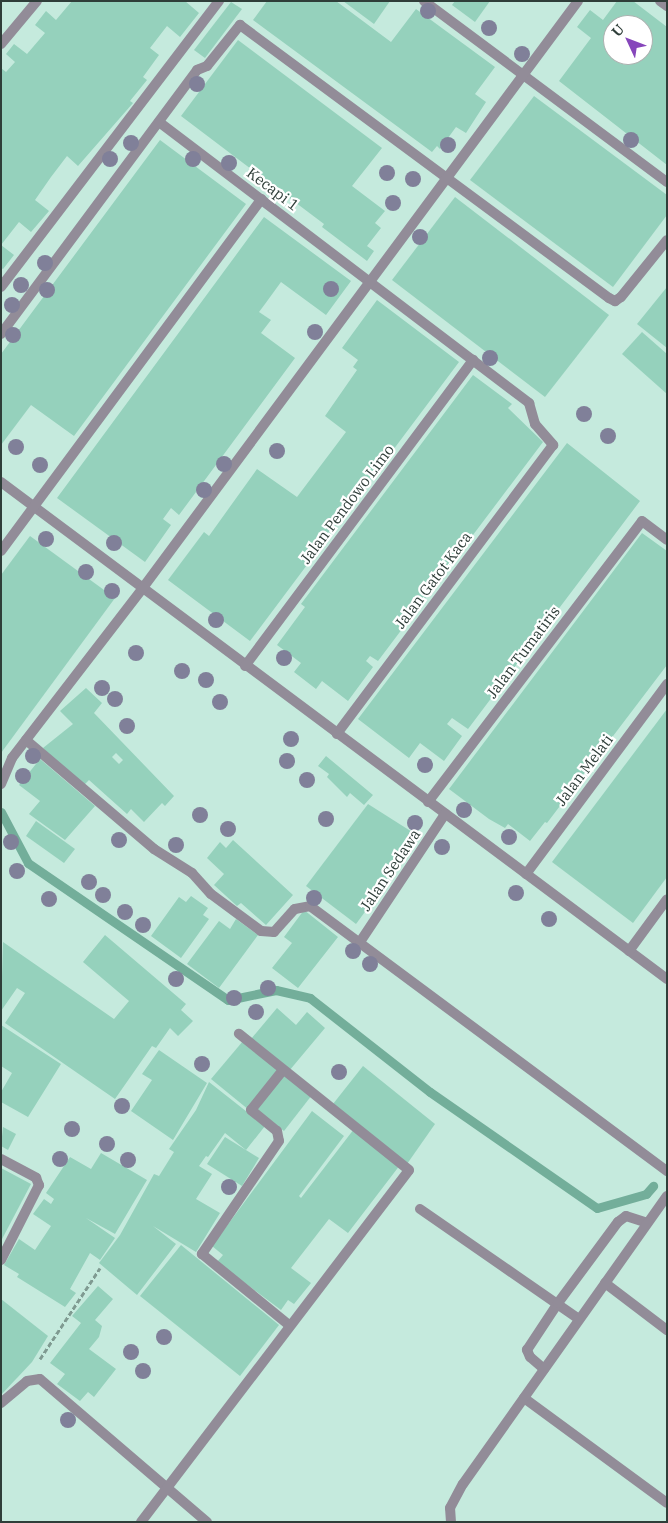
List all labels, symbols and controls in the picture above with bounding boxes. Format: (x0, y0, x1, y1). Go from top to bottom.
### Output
north arrow (603, 15, 653, 65)
text: U (608, 20, 628, 41)
street label: Kecapi 1 (243, 164, 303, 214)
street label: Jalan Pendowo Limo (296, 441, 398, 567)
street label: Jalan Gatot Kaca (391, 528, 475, 632)
street label: Jalan Tumatiris (483, 602, 563, 702)
street label: Jalan Melati (551, 731, 617, 809)
street label: Jalan Sedawa (356, 826, 424, 914)

